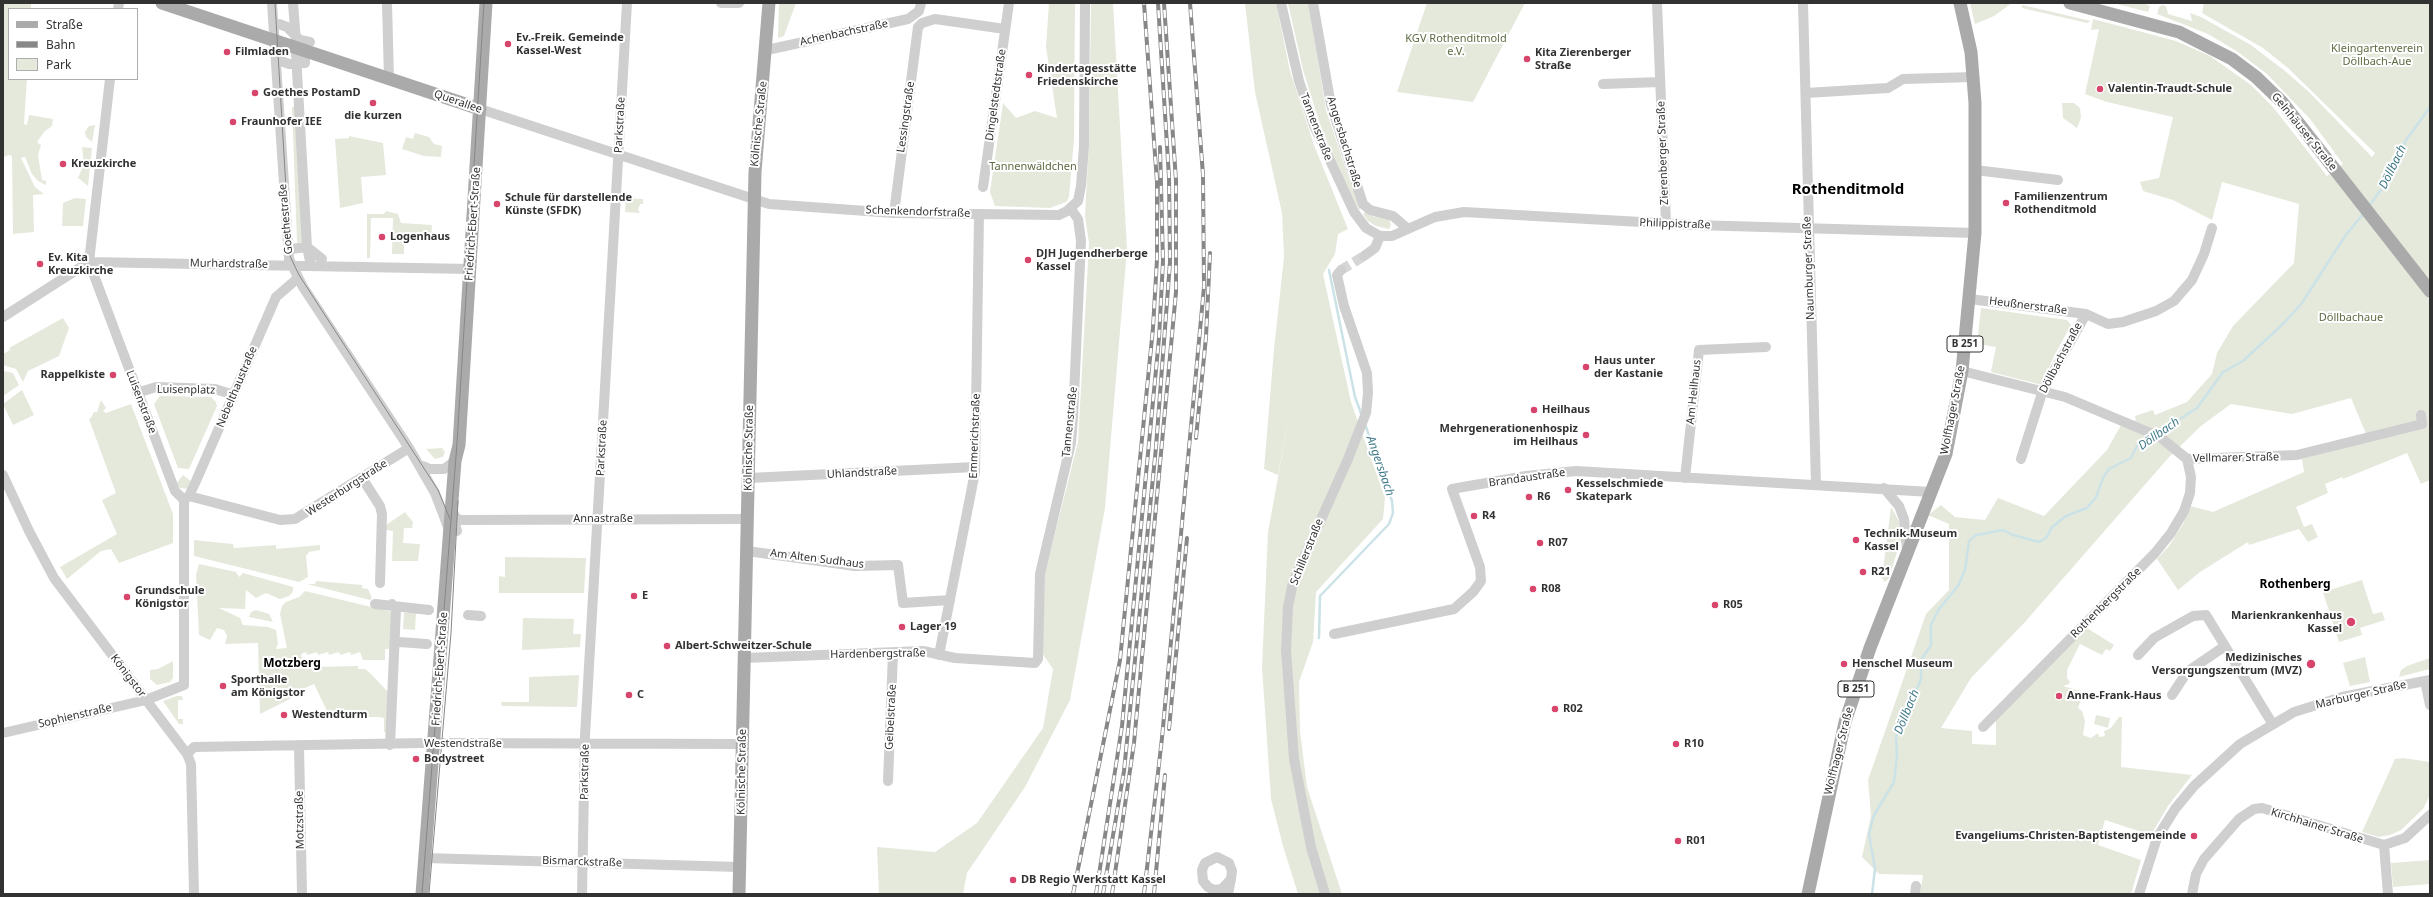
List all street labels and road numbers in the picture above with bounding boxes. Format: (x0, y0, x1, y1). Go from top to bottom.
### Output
street label: Achenbachstraße (799, 17, 889, 49)
street label: Dingelstedtstraße (983, 48, 1009, 142)
street label: Kölnische Straße (748, 81, 770, 167)
street label: Lessingstraße (894, 81, 918, 153)
street label: Querallee (432, 88, 484, 116)
street label: Gelnhäuser Straße (2269, 90, 2339, 174)
street label: Tannenstraße (1297, 92, 1335, 162)
street label: Angersbachstraße (1324, 95, 1364, 189)
street label: Parkstraße (612, 97, 628, 153)
street label: Zierenberger Straße (1655, 101, 1671, 205)
street label: Friedrich-Ebert-Straße (462, 167, 484, 281)
street label: Goethestraße (276, 183, 296, 255)
street label: Schenkendorfstraße (865, 204, 971, 220)
street label: Philippistraße (1639, 216, 1711, 232)
street label: Naumburger Straße (1801, 216, 1817, 320)
street label: Murhardstraße (190, 257, 268, 271)
street label: Heußnerstraße (1988, 295, 2068, 317)
street label: Döllbachstraße (2037, 320, 2085, 396)
road number: B 251 (1947, 336, 1983, 352)
street label: Nebelthaustraße (214, 344, 260, 430)
street label: Am Heilhaus (1684, 359, 1704, 425)
street label: Wolfhager Straße (1938, 364, 1968, 456)
street label: Luisenstraße (123, 369, 159, 435)
street label: Luisenplatz (157, 383, 215, 397)
street label: Tannenstraße (1060, 386, 1080, 458)
street label: Emmerichstraße (967, 393, 983, 479)
street label: Kölnische Straße (742, 405, 756, 491)
street label: Parkstraße (594, 420, 610, 476)
street label: Vellmarer Straße (2193, 451, 2279, 465)
street label: Westerburgstraße (304, 457, 390, 519)
street label: Uhlandstraße (827, 465, 897, 481)
street label: Brandaustraße (1488, 466, 1566, 490)
street label: Annastraße (573, 512, 633, 526)
street label: Schillerstraße (1288, 517, 1326, 587)
street label: Am Alten Sudhaus (769, 547, 865, 571)
street label: Rothenbergstraße (2068, 565, 2144, 641)
street label: Friedrich-Ebert-Straße (429, 612, 451, 726)
street label: Hardenbergstraße (830, 647, 926, 661)
street label: Königstor (108, 652, 148, 700)
street label: Marburger Straße (2314, 678, 2408, 712)
road number: B 251 (1838, 681, 1874, 697)
street label: Geibelstraße (883, 684, 899, 750)
street label: Sophienstraße (37, 701, 113, 731)
street label: Wolfhager Straße (1822, 706, 1856, 796)
street label: Kölnische Straße (735, 729, 749, 815)
street label: Westendstraße (424, 737, 502, 751)
street label: Parkstraße (578, 744, 592, 800)
street label: Motzstraße (293, 791, 307, 849)
street label: Kirchhainer Straße (2269, 806, 2365, 846)
street label: Bismarckstraße (542, 854, 622, 870)

